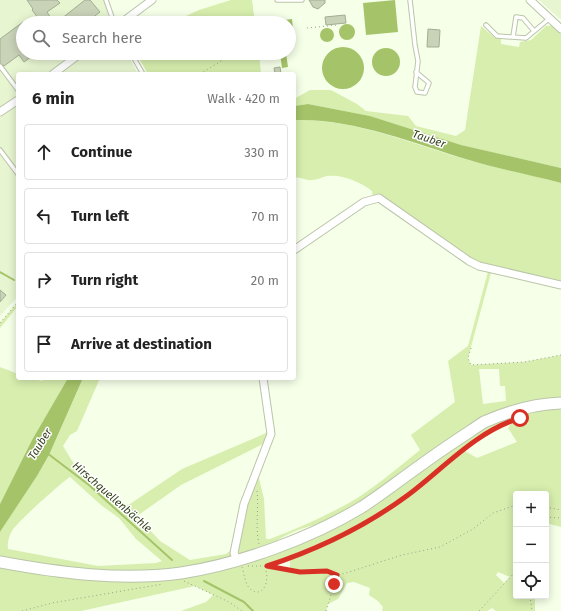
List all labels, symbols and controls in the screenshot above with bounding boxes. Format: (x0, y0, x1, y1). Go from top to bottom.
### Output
search box (16, 16, 296, 60)
icon: search (30, 27, 52, 49)
text: Search here (62, 29, 142, 47)
text: 6 min (32, 88, 75, 109)
text: Walk · 420 m (207, 91, 280, 106)
water label: Tauber (411, 127, 448, 151)
icon: ahead (33, 141, 55, 163)
text: Continue (71, 143, 132, 161)
text: 330 m (244, 145, 279, 160)
icon: left (33, 205, 55, 227)
text: Turn left (71, 207, 129, 225)
text: 70 m (252, 209, 279, 224)
icon: right (33, 269, 55, 291)
text: Turn right (71, 271, 138, 289)
text: 20 m (251, 273, 279, 288)
icon: arrive (33, 333, 55, 355)
text: Arrive at destination (71, 335, 212, 353)
route start (511, 409, 529, 427)
water label: Tauber (26, 426, 55, 462)
water label: Hirschquellenbächle (70, 459, 155, 535)
map controls (513, 491, 549, 599)
button: + (513, 491, 549, 527)
button: − (513, 527, 549, 563)
button: locate (513, 563, 549, 599)
route end (325, 575, 343, 593)

